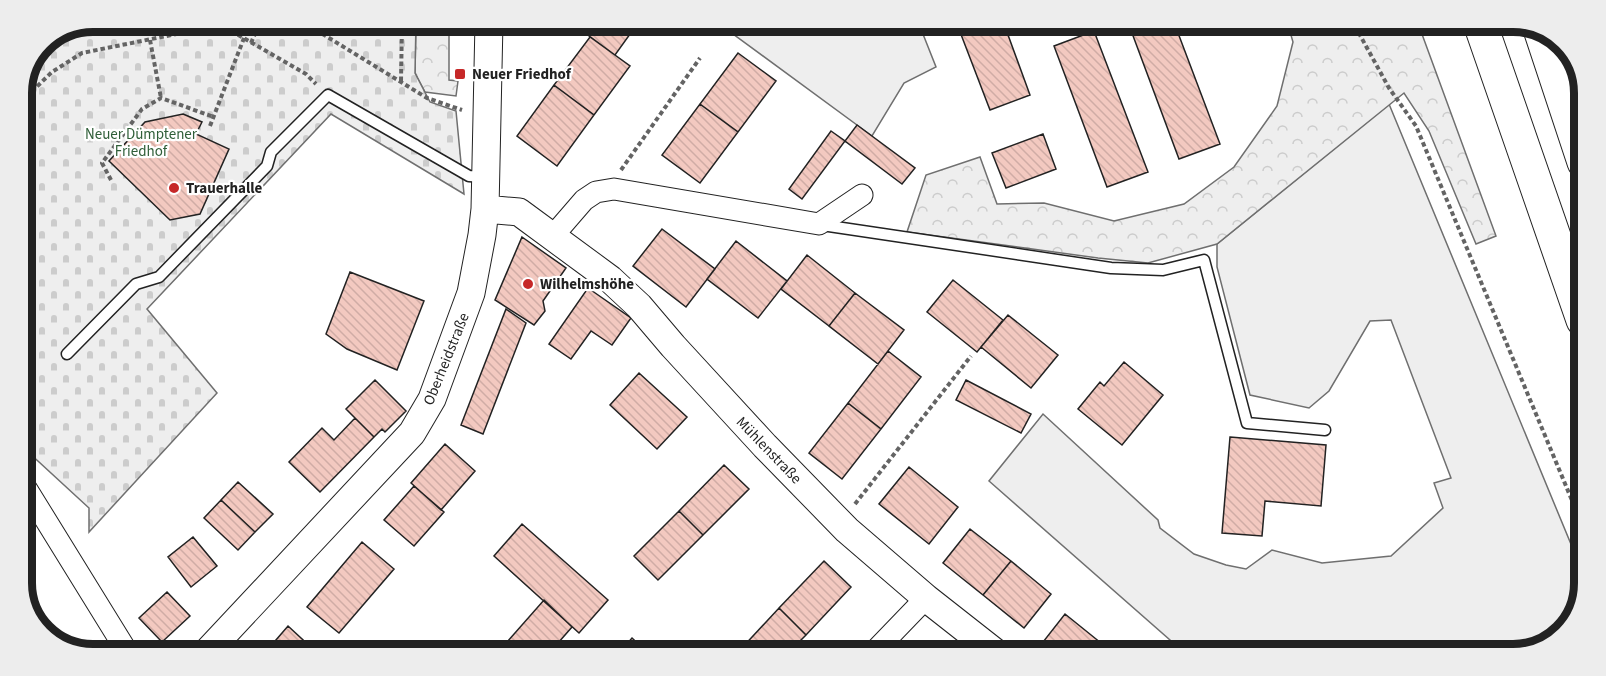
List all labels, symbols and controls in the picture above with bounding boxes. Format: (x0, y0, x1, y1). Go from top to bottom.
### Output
place label: Neuer Friedhof (472, 64, 572, 85)
marker: Neuer Friedhof (453, 67, 467, 81)
park label: Neuer Dümptener Friedhof (85, 124, 198, 162)
place label: Trauerhalle (186, 178, 262, 199)
marker: Trauerhalle (167, 181, 181, 195)
place label: Wilhelmshöhe (540, 274, 634, 295)
marker: Wilhelmshöhe (521, 277, 535, 291)
street label: Oberheidstraße (418, 310, 475, 409)
street label: Mühlenstraße (731, 412, 806, 489)

